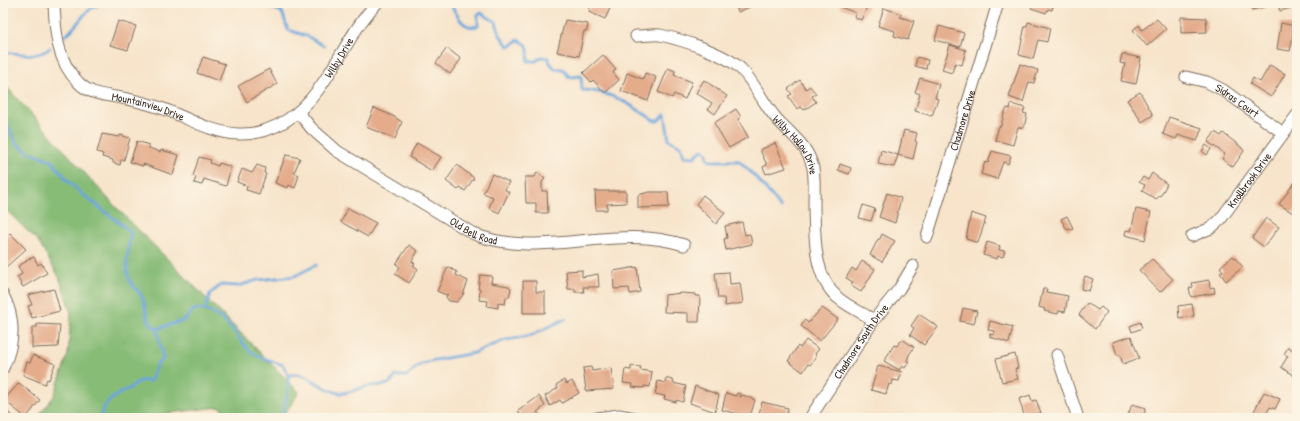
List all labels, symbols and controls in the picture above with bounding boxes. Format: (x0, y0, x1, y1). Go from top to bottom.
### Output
street label: Wilby Drive (321, 34, 357, 80)
street label: Sidras Court (1213, 80, 1262, 121)
street label: Chadmore Drive (947, 87, 978, 152)
street label: Mountainview Drive (111, 89, 187, 124)
street label: Wilby Hollow Drive (770, 112, 821, 176)
street label: Knollbrook Drive (1224, 149, 1275, 211)
street label: Old Bell Road (447, 214, 499, 248)
street label: Chadmore South Drive (830, 300, 892, 382)

